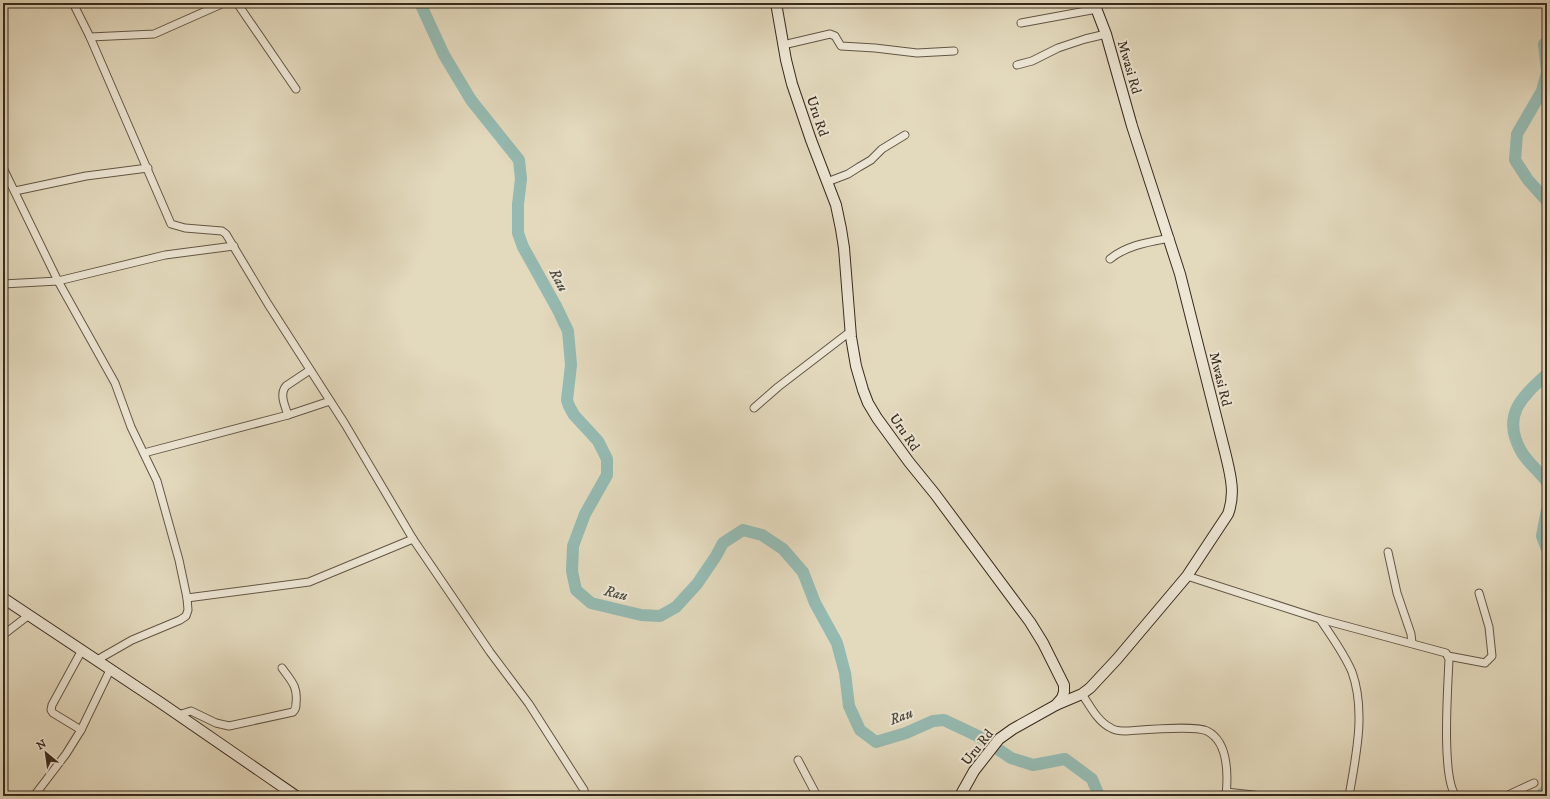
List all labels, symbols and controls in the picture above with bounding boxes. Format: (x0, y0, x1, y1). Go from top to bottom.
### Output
street label: Mwasi Rd (1113, 38, 1145, 96)
street label: Uru Rd (802, 94, 832, 139)
water label: Rau (544, 264, 573, 295)
street label: Mwasi Rd (1205, 350, 1235, 408)
street label: Uru Rd (885, 410, 924, 455)
water label: Rau (601, 581, 630, 606)
water label: Rau (886, 703, 916, 730)
street label: Uru Rd (958, 726, 998, 769)
north arrow (26, 733, 66, 773)
text: N (34, 737, 49, 753)

